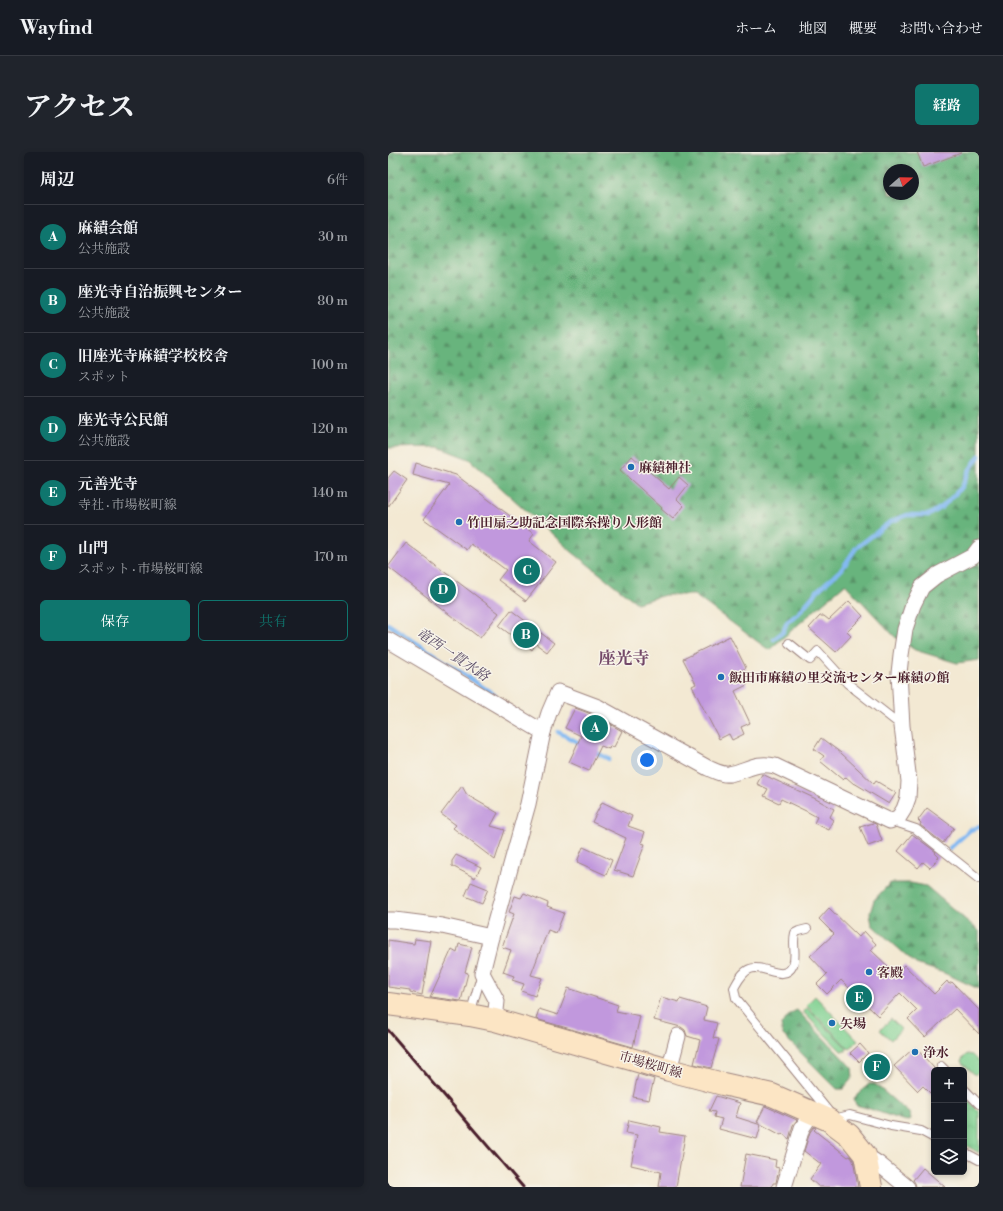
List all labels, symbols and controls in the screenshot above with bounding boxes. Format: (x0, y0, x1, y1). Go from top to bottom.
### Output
text: Wayfind (20, 16, 93, 40)
text: ホーム (735, 20, 777, 38)
text: 地図 (799, 20, 827, 38)
text: 概要 (849, 20, 877, 38)
text: お問い合わせ (899, 20, 983, 38)
button: 経路 (915, 84, 979, 125)
text: アクセス (24, 90, 135, 125)
north arrow (883, 164, 919, 200)
text: 周辺 (40, 169, 74, 191)
text: 6件 (327, 172, 348, 188)
text: 麻績会館 (78, 219, 138, 238)
text: A (48, 229, 58, 245)
text: 30 m (318, 229, 348, 245)
text: 公共施設 (78, 241, 130, 257)
text: 座光寺自治振興センター (78, 283, 242, 302)
text: B (48, 293, 58, 309)
text: 80 m (317, 293, 348, 309)
text: 公共施設 (78, 305, 130, 321)
text: 旧座光寺麻績学校校舎 (78, 347, 228, 366)
text: C (48, 357, 58, 373)
text: 100 m (312, 357, 348, 373)
text: スポット (78, 369, 130, 385)
text: 座光寺公民館 (78, 411, 168, 430)
text: D (48, 421, 58, 437)
text: 120 m (312, 421, 348, 437)
text: 公共施設 (78, 433, 130, 449)
place label: 麻績神社 (639, 460, 691, 476)
marker: 麻績神社 (626, 462, 636, 472)
text: 元善光寺 (78, 475, 138, 494)
text: E (48, 485, 58, 501)
text: 140 m (312, 485, 348, 501)
text: 寺社 · 市場桜町線 (78, 497, 177, 513)
place label: 竹田扇之助記念国際糸操り人形館 (467, 515, 662, 531)
marker: 竹田扇之助記念国際糸操り人形館 (454, 517, 464, 527)
text: 山門 (78, 539, 108, 558)
text: F (48, 549, 58, 565)
text: 170 m (314, 549, 348, 565)
pin: C (514, 556, 540, 586)
text: スポット · 市場桜町線 (78, 561, 203, 577)
pin: D (430, 575, 456, 605)
button: 保存 (40, 600, 190, 641)
button: 共有 (198, 600, 348, 641)
pin: B (513, 620, 539, 650)
water label: 竜西一貫水路 (413, 624, 493, 686)
district label: 座光寺 (599, 648, 650, 670)
place label: 飯田市麻績の里交流センター麻績の館 (729, 670, 949, 686)
marker: 飯田市麻績の里交流センター麻績の館 (716, 672, 726, 682)
pin: A (582, 713, 608, 743)
your location (637, 750, 657, 770)
place label: 客殿 (877, 965, 903, 981)
marker: 客殿 (864, 967, 874, 977)
pin: E (846, 983, 872, 1013)
place label: 矢場 (840, 1016, 866, 1032)
marker: 矢場 (827, 1018, 837, 1028)
place label: 浄水 (923, 1045, 949, 1061)
marker: 浄水 (910, 1047, 920, 1057)
street label: 市場桜町線 (617, 1048, 684, 1082)
pin: F (864, 1052, 890, 1082)
map controls (931, 1067, 967, 1175)
button: + (931, 1067, 967, 1103)
button: − (931, 1103, 967, 1139)
button: layers (931, 1139, 967, 1175)

